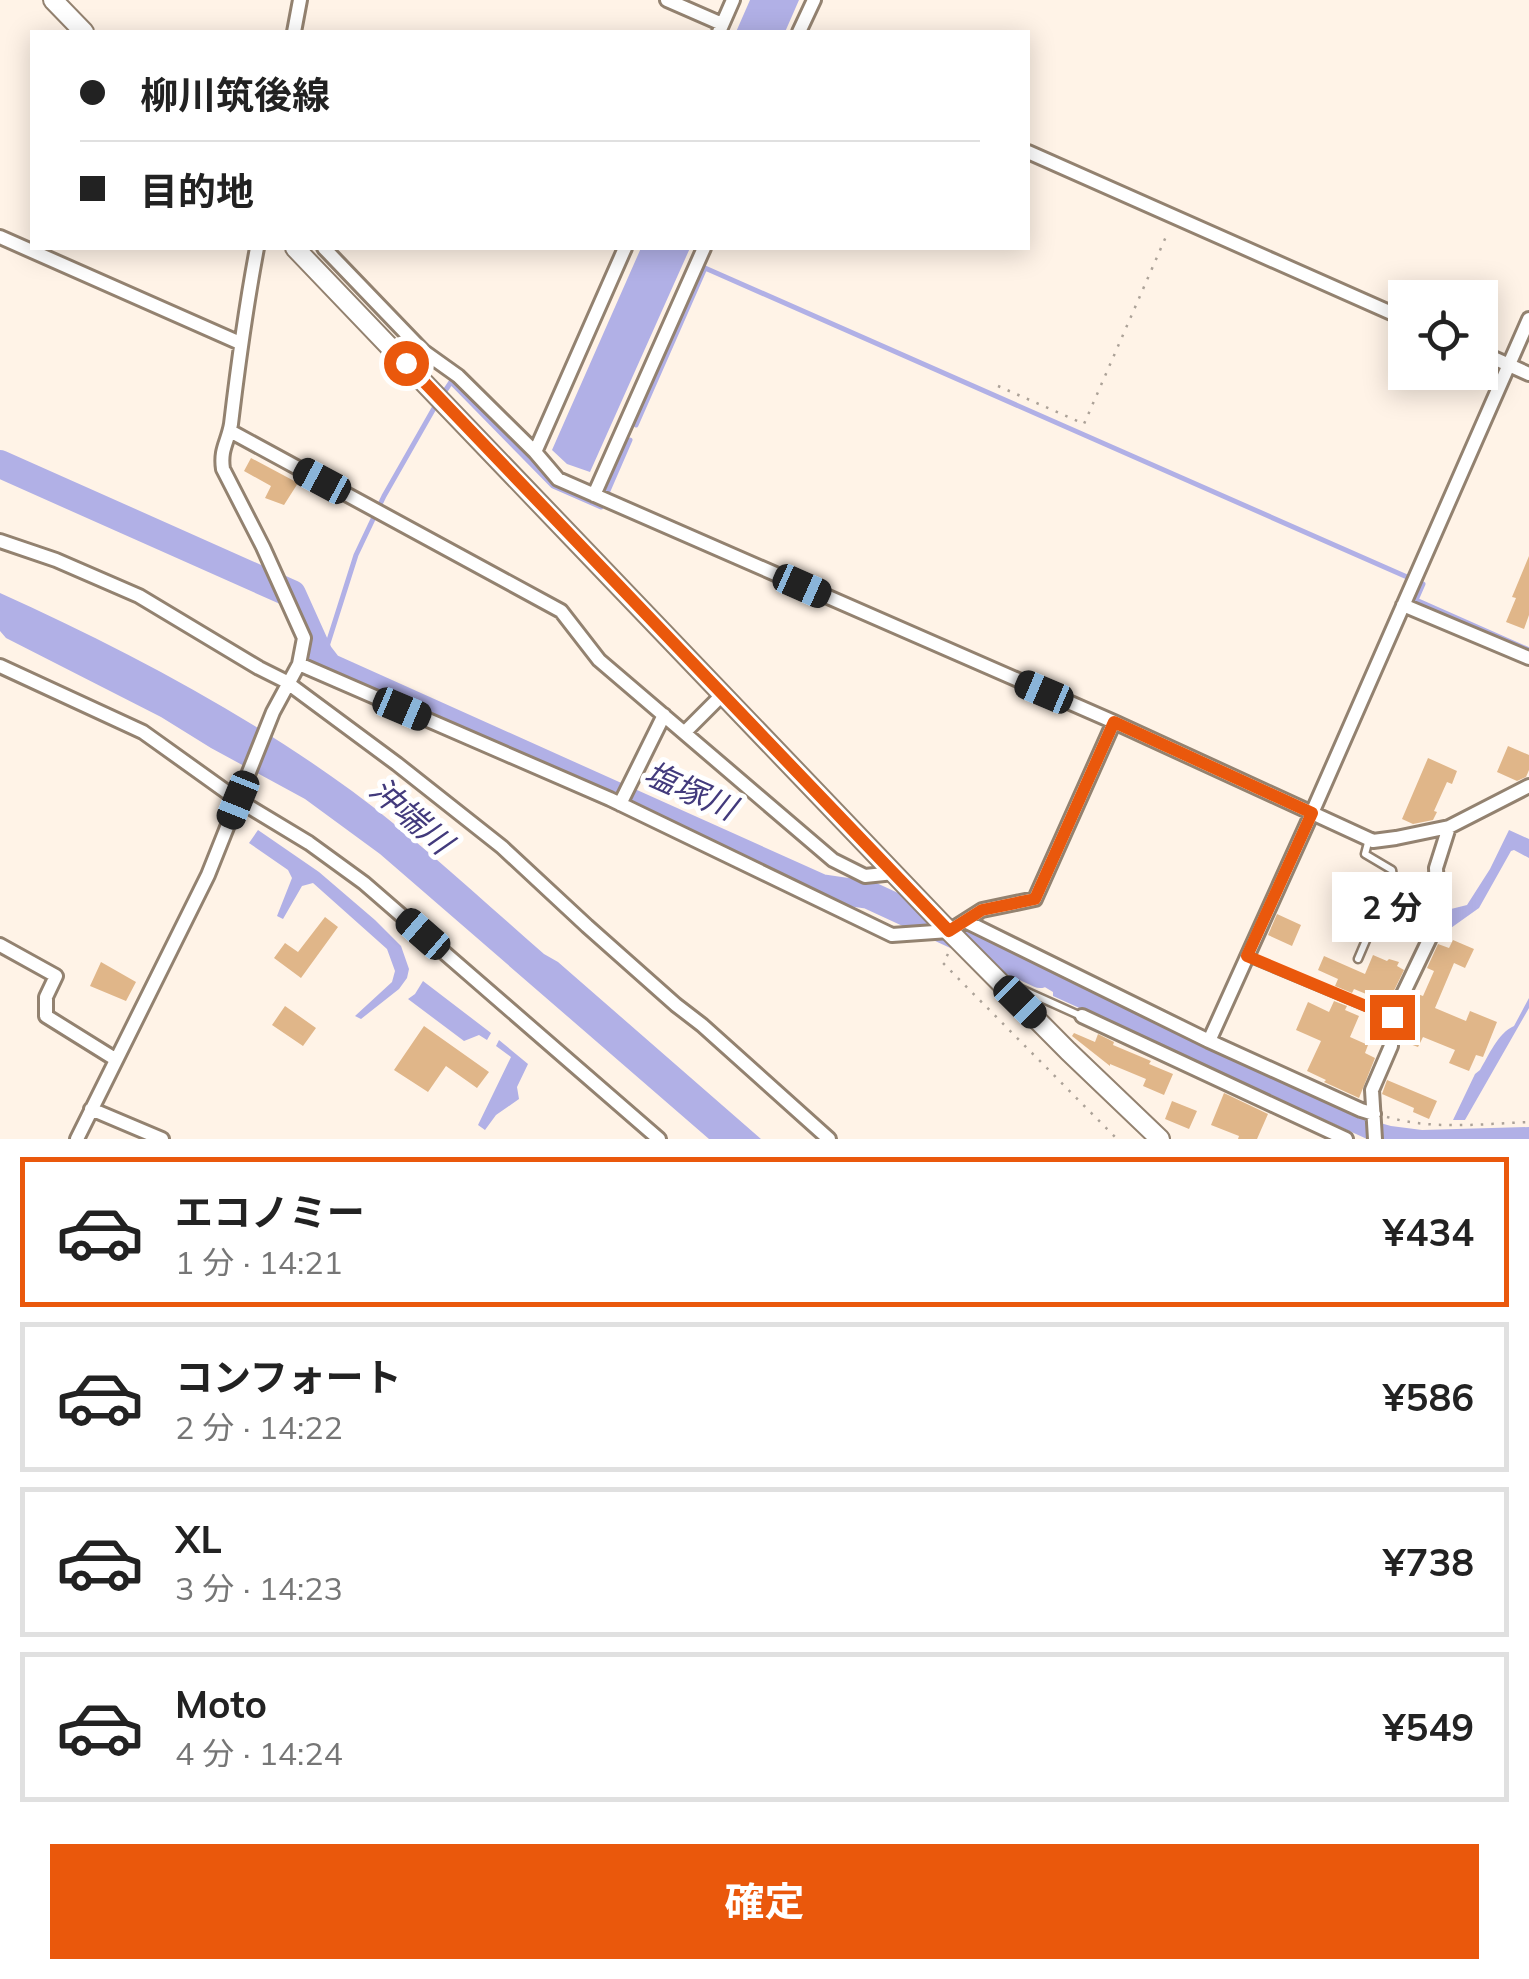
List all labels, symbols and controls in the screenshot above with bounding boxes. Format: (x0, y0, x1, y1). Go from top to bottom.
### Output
text: 柳川筑後線 (140, 71, 330, 119)
text: 目的地 (140, 167, 254, 215)
map controls (1388, 280, 1498, 390)
button: locate (1388, 280, 1498, 390)
route start (384, 341, 429, 386)
car (288, 454, 356, 508)
car (768, 560, 836, 612)
car (1011, 666, 1077, 718)
car (369, 683, 435, 735)
water label: 塩塚川 (638, 752, 745, 829)
car (213, 767, 263, 833)
water label: 沖端川 (362, 769, 463, 864)
callout: 2 分 (1332, 872, 1452, 942)
text: 2 分 (1362, 887, 1422, 927)
car (391, 903, 455, 965)
car (988, 970, 1052, 1034)
route end (1370, 995, 1415, 1040)
icon: car (55, 1187, 145, 1277)
text: エコノミー (175, 1188, 365, 1236)
text: ¥434 (1383, 1208, 1474, 1256)
text: 1 分 · 14:21 (175, 1242, 343, 1282)
icon: car (55, 1352, 145, 1442)
text: コンフォート (175, 1353, 402, 1401)
text: ¥586 (1383, 1373, 1474, 1421)
text: 2 分 · 14:22 (175, 1407, 343, 1447)
text: XL (175, 1515, 222, 1563)
icon: car (55, 1517, 145, 1607)
text: ¥738 (1383, 1538, 1474, 1586)
text: 3 分 · 14:23 (175, 1568, 343, 1608)
text: Moto (175, 1680, 267, 1728)
icon: car (55, 1682, 145, 1772)
text: ¥549 (1383, 1703, 1474, 1751)
text: 4 分 · 14:24 (175, 1733, 343, 1773)
button: 確定 (50, 1844, 1479, 1959)

